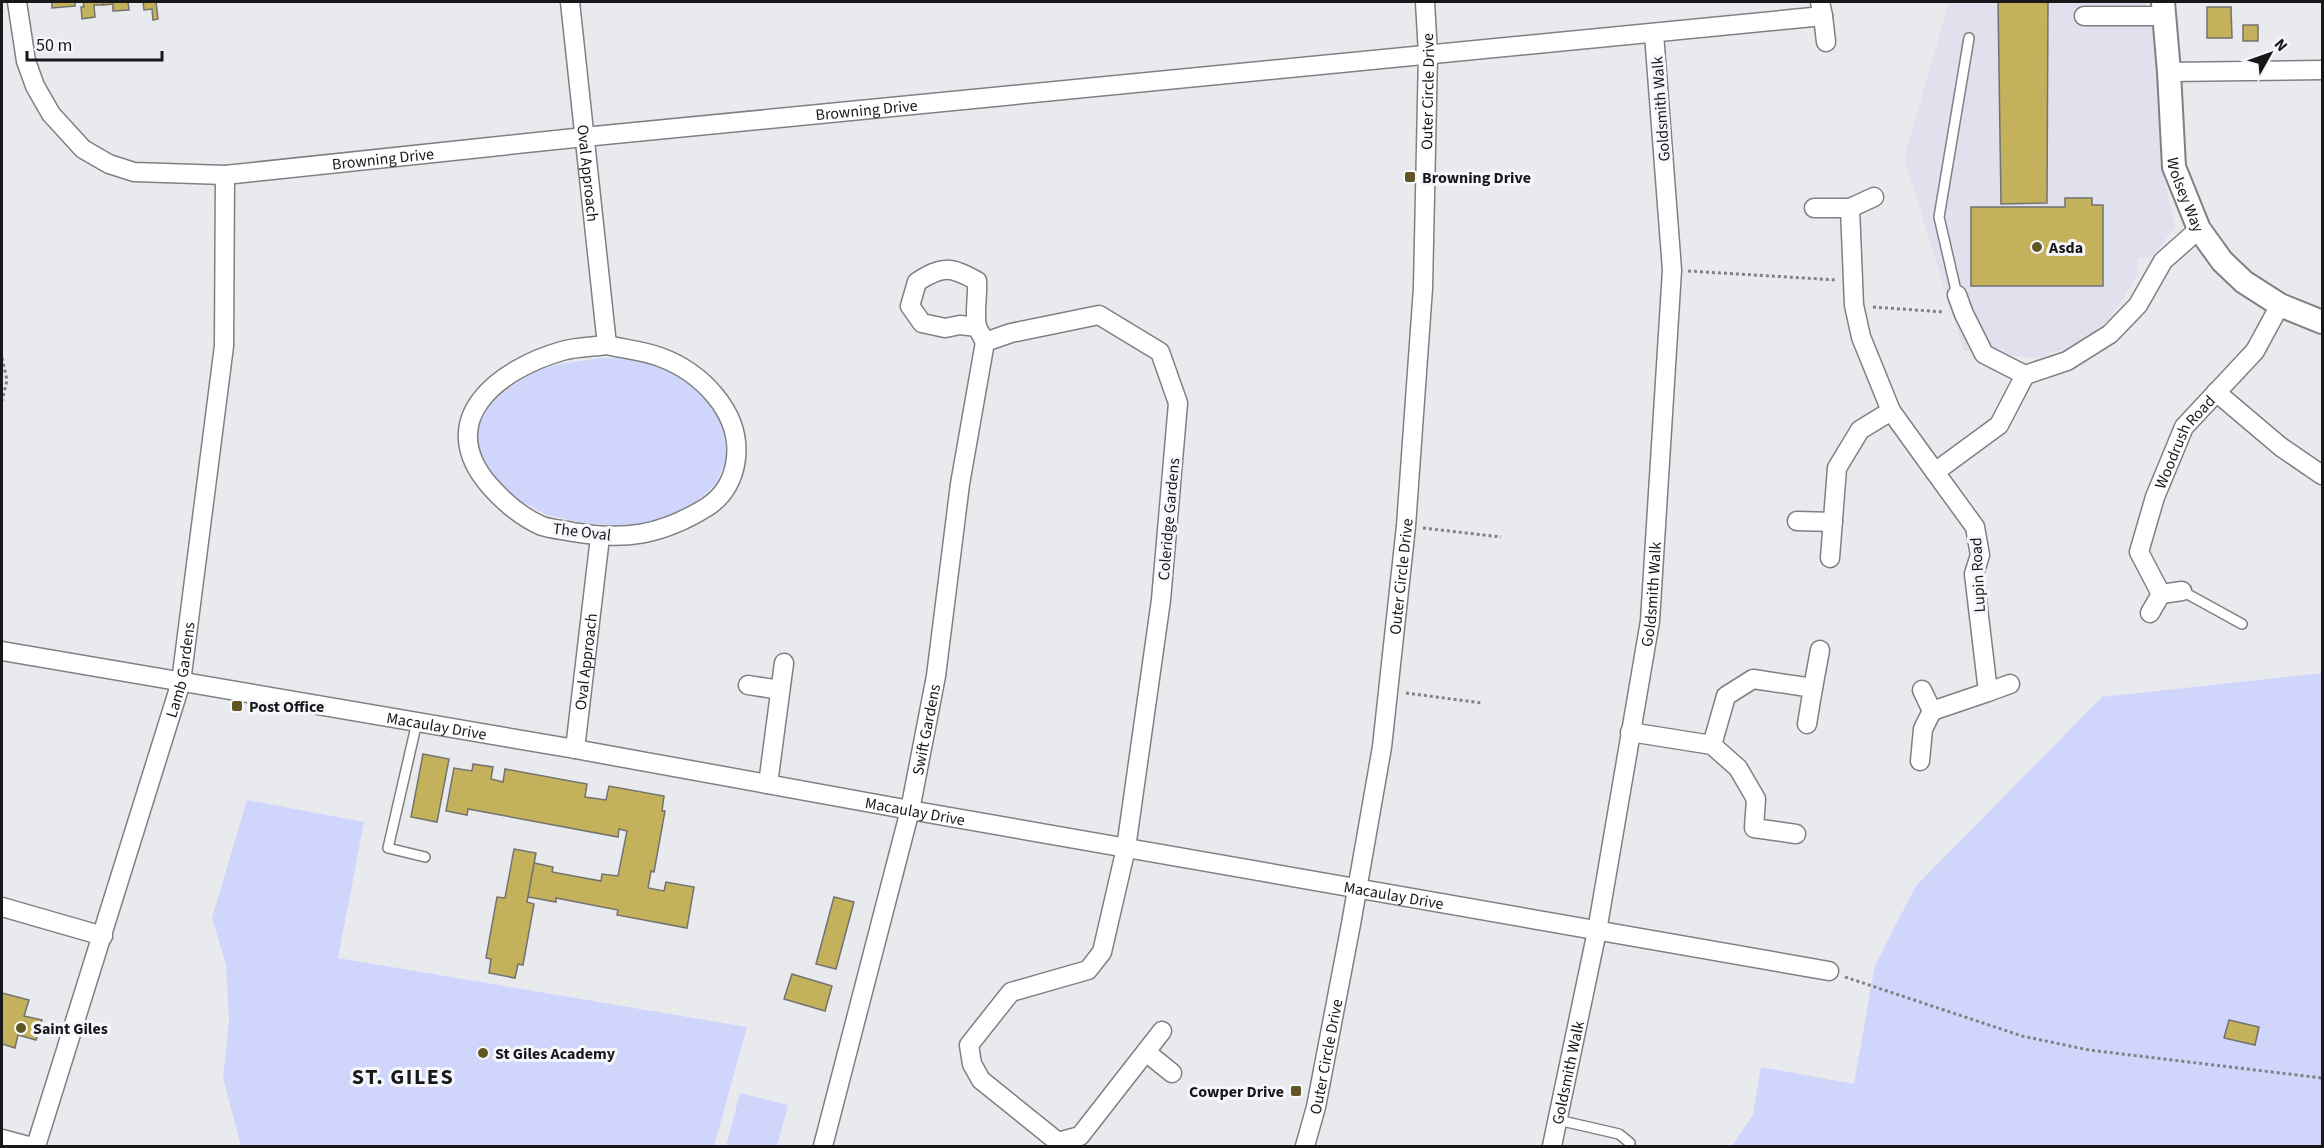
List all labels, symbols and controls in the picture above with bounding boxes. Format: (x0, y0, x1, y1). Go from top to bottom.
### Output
scale bar (27, 24, 162, 62)
north arrow (2240, 24, 2300, 84)
street label: Outer Circle Drive (1416, 32, 1440, 150)
text: 50 m (36, 33, 72, 58)
text: N (2269, 34, 2293, 56)
street label: Goldsmith Walk (1646, 56, 1676, 162)
street label: Browning Drive (814, 94, 919, 126)
street label: Oval Approach (571, 123, 604, 223)
street label: Browning Drive (331, 143, 435, 176)
street label: Wolsey Way (2162, 157, 2209, 236)
place label: Browning Drive (1422, 167, 1531, 189)
marker: Browning Drive (1403, 170, 1417, 184)
place label: Asda (2048, 237, 2083, 259)
marker: Asda (2030, 240, 2044, 254)
street label: Woodrush Road (2150, 391, 2220, 492)
street label: Coleridge Gardens (1153, 457, 1185, 581)
street label: The Oval (552, 518, 612, 546)
street label: Outer Circle Drive (1384, 518, 1419, 636)
street label: Lupin Road (1965, 537, 1991, 613)
street label: Goldsmith Walk (1636, 541, 1667, 648)
street label: Oval Approach (570, 612, 603, 711)
street label: Lamb Gardens (161, 621, 201, 720)
street label: Swift Gardens (907, 682, 946, 777)
place label: Post Office (249, 696, 324, 718)
marker: Post Office (230, 699, 244, 713)
street label: Macaulay Drive (385, 707, 488, 746)
street label: Macaulay Drive (863, 792, 967, 831)
street label: Macaulay Drive (1342, 876, 1445, 915)
street label: Outer Circle Drive (1304, 997, 1348, 1117)
place label: Saint Giles (33, 1018, 108, 1040)
street label: Goldsmith Walk (1547, 1019, 1590, 1127)
marker: Saint Giles (14, 1021, 28, 1035)
place label: St Giles Academy (495, 1043, 616, 1065)
marker: St Giles Academy (476, 1046, 490, 1060)
district label: ST. GILES (352, 1061, 454, 1093)
place label: Cowper Drive (1189, 1081, 1284, 1103)
marker: Cowper Drive (1289, 1084, 1303, 1098)

